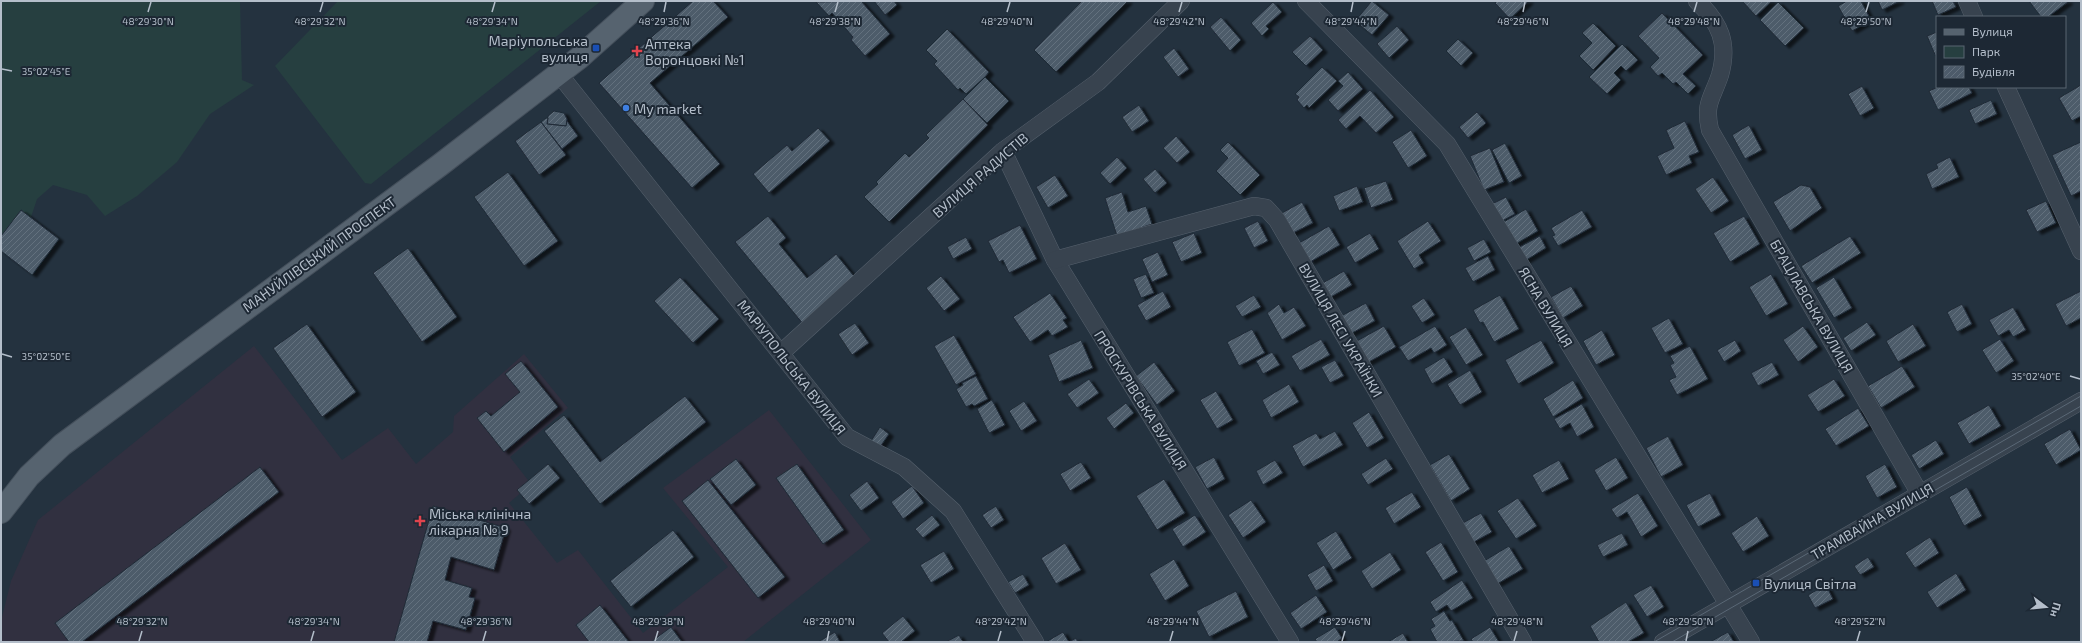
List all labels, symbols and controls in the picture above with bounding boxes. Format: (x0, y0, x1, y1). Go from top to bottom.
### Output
text: 48°29'30"N (122, 15, 174, 27)
text: 48°29'32"N (294, 15, 346, 27)
text: 48°29'34"N (466, 15, 518, 27)
text: 48°29'36"N (638, 15, 690, 27)
text: 48°29'38"N (809, 15, 861, 27)
text: 48°29'40"N (981, 15, 1033, 27)
text: 48°29'42"N (1153, 15, 1205, 27)
text: 48°29'44"N (1325, 15, 1377, 27)
text: 48°29'46"N (1497, 15, 1549, 27)
text: 48°29'48"N (1668, 15, 1720, 27)
text: 48°29'50"N (1840, 15, 1892, 27)
legend (1936, 16, 2066, 88)
text: Вулиця (1972, 24, 2013, 39)
place label: Маріупольська вулиця (489, 32, 588, 65)
place label: Аптека Воронцовкі №1 (645, 35, 745, 68)
marker: Маріупольська вулиця (591, 43, 601, 53)
text: Парк (1972, 44, 2001, 58)
marker: Аптека Воронцовкі №1 (632, 46, 642, 56)
text: Будівля (1972, 64, 2015, 79)
text: 35°02'45"E (22, 65, 71, 77)
place label: My market (634, 100, 702, 117)
marker: My market (621, 103, 631, 113)
street label: ВУЛИЦЯ РАДИСТІВ (929, 129, 1031, 221)
street label: МАНУЙЛІВСЬКИЙ ПРОСПЕКТ (239, 193, 399, 315)
street label: БРАЦЛАВСЬКА ВУЛИЦЯ (1767, 236, 1857, 376)
street label: ВУЛИЦЯ ЛЕСІ УКРАЇНКИ (1296, 260, 1386, 400)
street label: ЯСНА ВУЛИЦЯ (1515, 264, 1577, 350)
street label: МАРІУПОЛЬСЬКА ВУЛИЦЯ (734, 296, 850, 438)
street label: ПРОСКУРІВСЬКА ВУЛИЦЯ (1091, 327, 1191, 473)
text: 35°02'50"E (22, 350, 71, 362)
text: 35°02'40"E (2011, 370, 2061, 382)
street label: ТРАМВАЙНА ВУЛИЦЯ (1808, 479, 1936, 563)
place label: Міська клінічна лікарня № 9 (429, 505, 531, 538)
marker: Міська клінічна лікарня № 9 (414, 515, 426, 527)
place label: Вулиця Світла (1764, 575, 1856, 592)
marker: Вулиця Світла (1751, 578, 1761, 588)
north arrow (2026, 587, 2066, 627)
text: Пн (2048, 601, 2064, 619)
text: 48°29'32"N (116, 615, 168, 627)
text: 48°29'34"N (288, 615, 340, 627)
text: 48°29'36"N (460, 615, 512, 627)
text: 48°29'38"N (632, 615, 684, 627)
text: 48°29'40"N (803, 615, 855, 627)
text: 48°29'42"N (975, 615, 1027, 627)
text: 48°29'44"N (1147, 615, 1199, 627)
text: 48°29'46"N (1319, 615, 1371, 627)
text: 48°29'48"N (1491, 615, 1543, 627)
text: 48°29'50"N (1662, 615, 1714, 627)
text: 48°29'52"N (1835, 615, 1885, 627)

